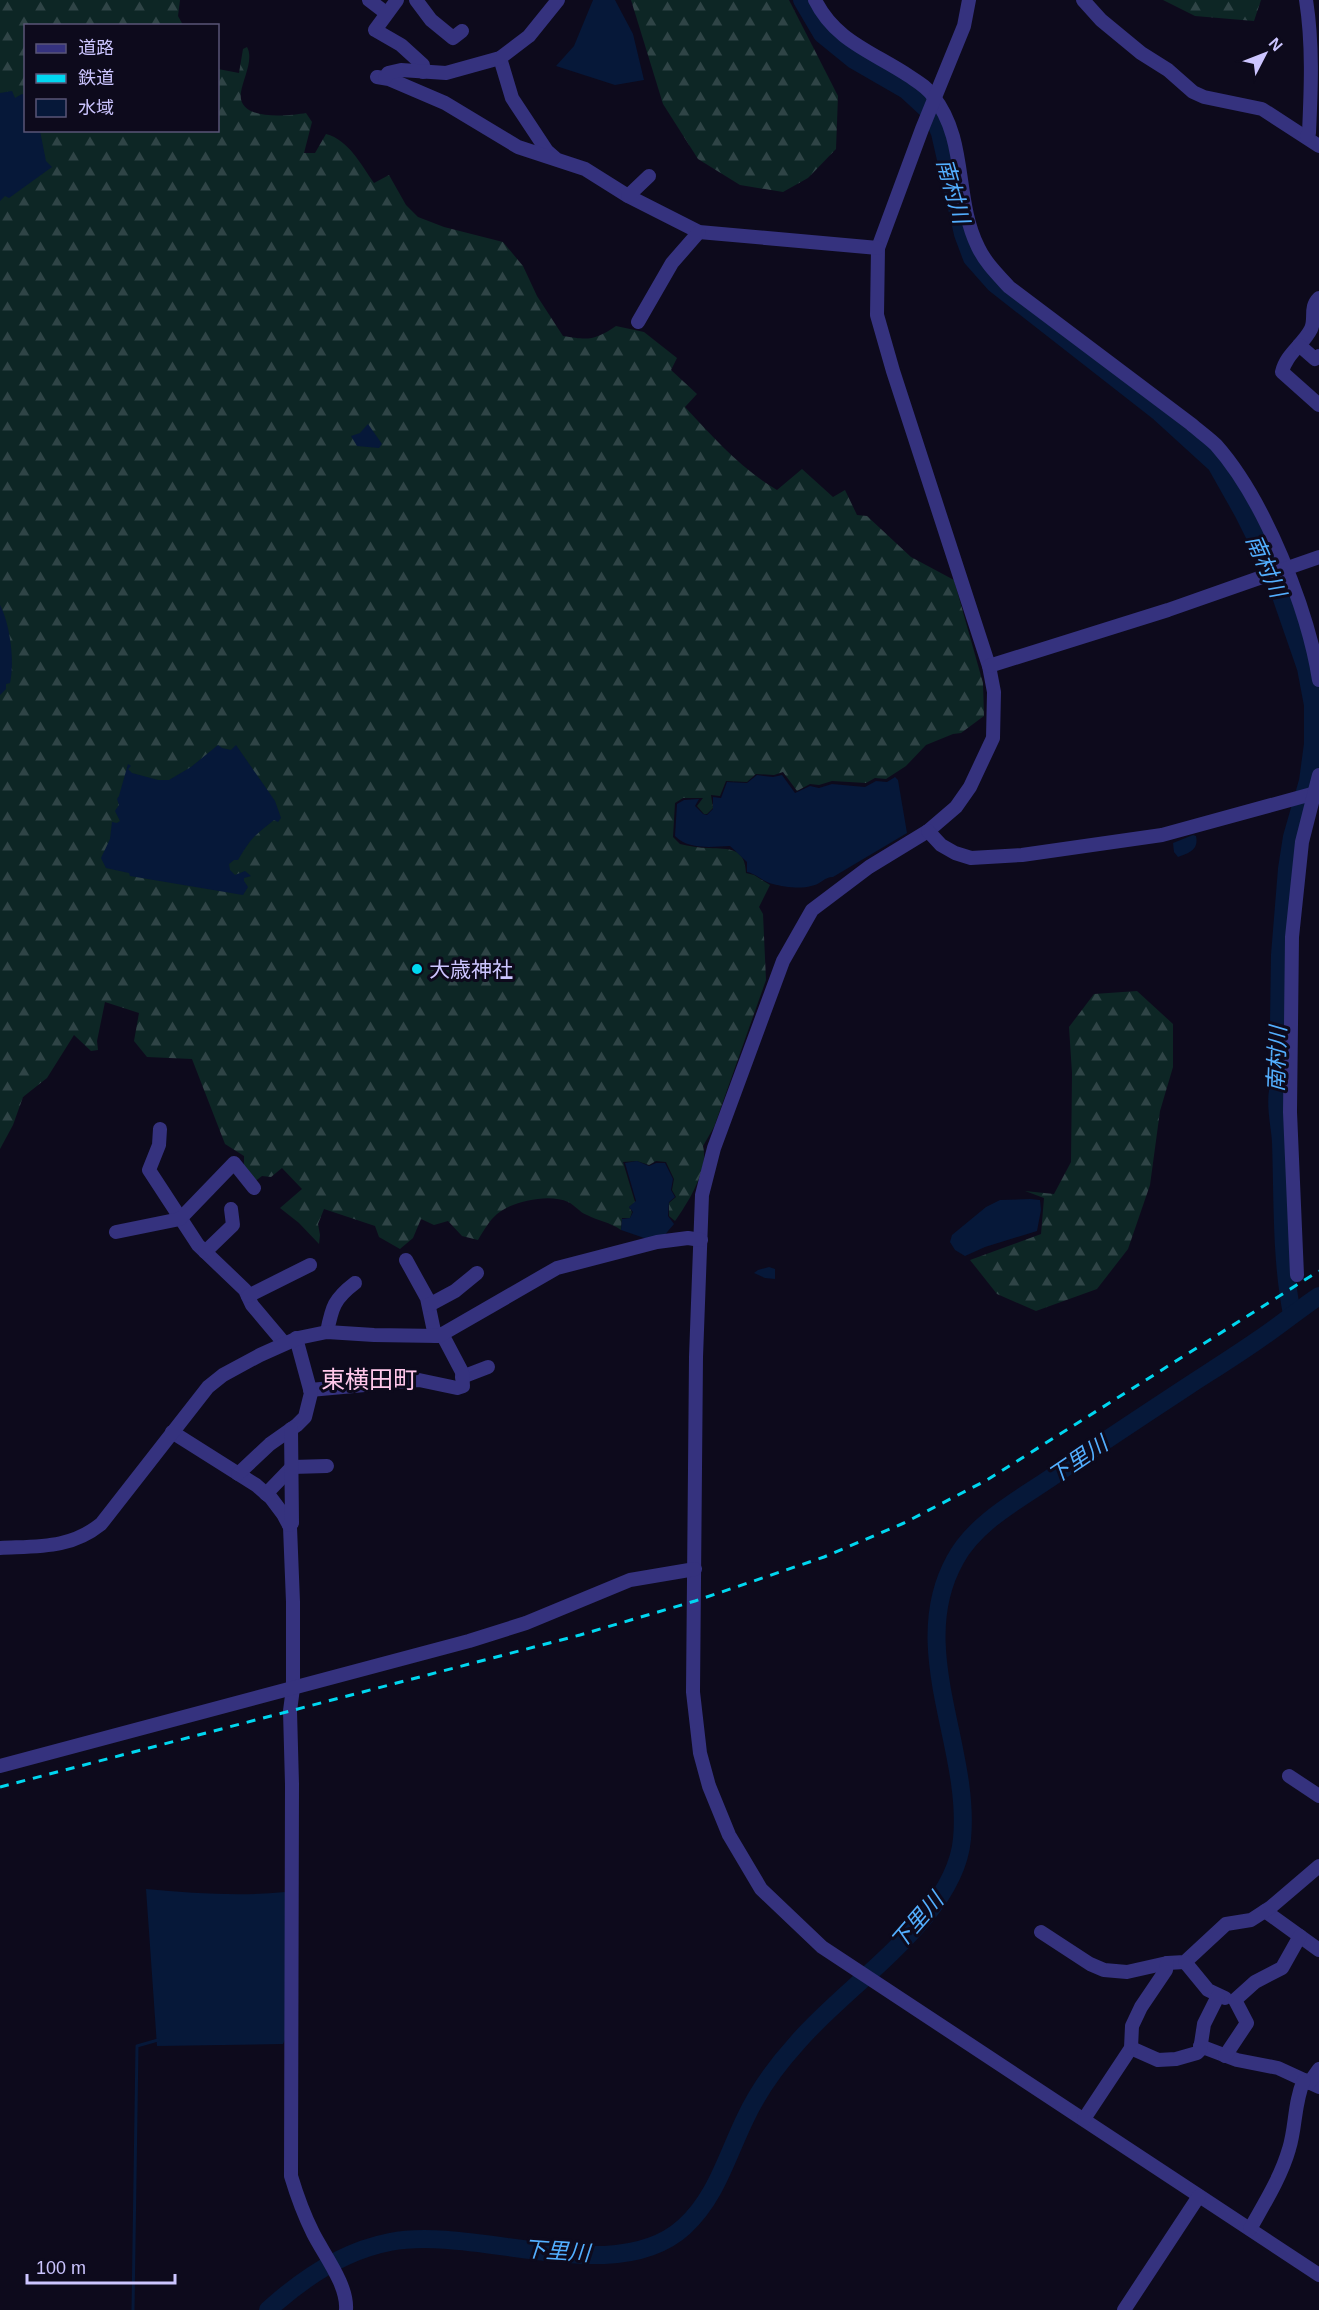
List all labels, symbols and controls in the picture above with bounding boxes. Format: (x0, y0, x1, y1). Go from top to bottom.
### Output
legend (24, 24, 219, 132)
north arrow (1235, 24, 1295, 84)
text: N (1266, 34, 1286, 54)
text: 道路 (78, 38, 114, 58)
text: 鉄道 (78, 68, 114, 88)
text: 水域 (78, 98, 114, 118)
water label: 南村川 (932, 156, 975, 228)
water label: 南村川 (1241, 531, 1292, 603)
place label: 大歳神社 (429, 958, 513, 981)
marker: 大歳神社 (410, 962, 424, 976)
water label: 南村川 (1263, 1024, 1291, 1092)
district label: 東横田町 (321, 1366, 417, 1393)
water label: 下里川 (1044, 1430, 1114, 1489)
water label: 下里川 (886, 1886, 949, 1954)
water label: 下里川 (523, 2236, 593, 2266)
scale bar (27, 2247, 176, 2285)
text: 100 m (36, 2258, 86, 2278)

